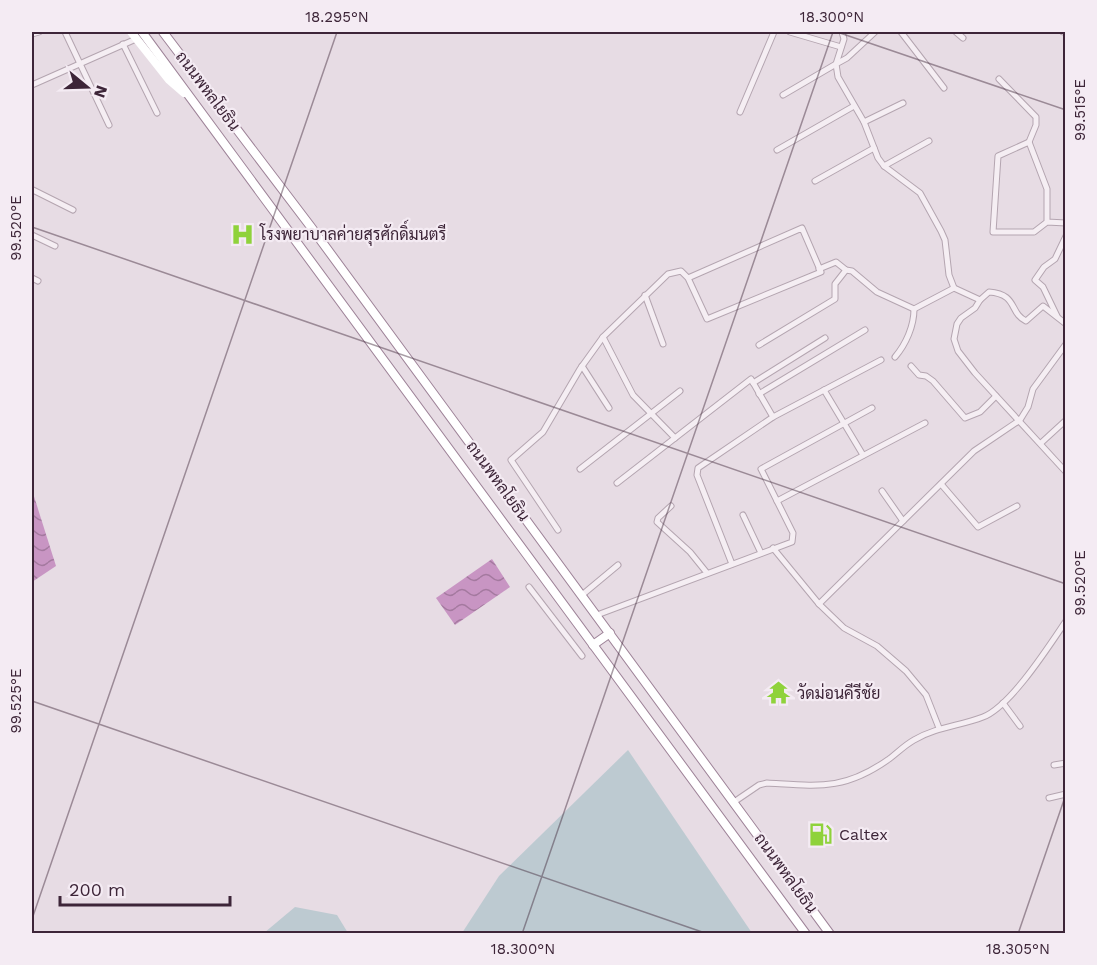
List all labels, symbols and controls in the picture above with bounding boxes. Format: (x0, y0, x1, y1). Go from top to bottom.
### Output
text: 18.295°N (305, 8, 369, 26)
text: 18.300°N (800, 8, 864, 26)
street label: ถนนพหลโยธิน (172, 46, 246, 135)
north arrow (57, 57, 117, 117)
text: 99.515°E (1071, 79, 1089, 141)
text: N (90, 83, 112, 100)
text: 99.520°E (7, 195, 25, 261)
place label: โรงพยาบาลค่ายสุรศักดิ์มนตรี (259, 219, 446, 246)
hospital icon: โรงพยาบาลค่ายสุรศักดิ์มนตรี (229, 221, 255, 247)
street label: ถนนพหลโยธิน (462, 436, 535, 525)
text: 99.520°E (1071, 550, 1089, 616)
text: 99.525°E (7, 669, 25, 733)
temple icon: วัดม่อนคีรีชัย (766, 680, 792, 706)
place label: วัดม่อนคีรีชัย (797, 682, 880, 703)
fuel station icon: Caltex (808, 821, 834, 847)
place label: Caltex (839, 825, 888, 844)
street label: ถนนพหลโยธิน (750, 828, 823, 917)
scale bar (60, 869, 230, 907)
text: 200 m (69, 879, 125, 900)
text: 18.300°N (491, 940, 555, 958)
text: 18.305°N (986, 940, 1050, 958)

